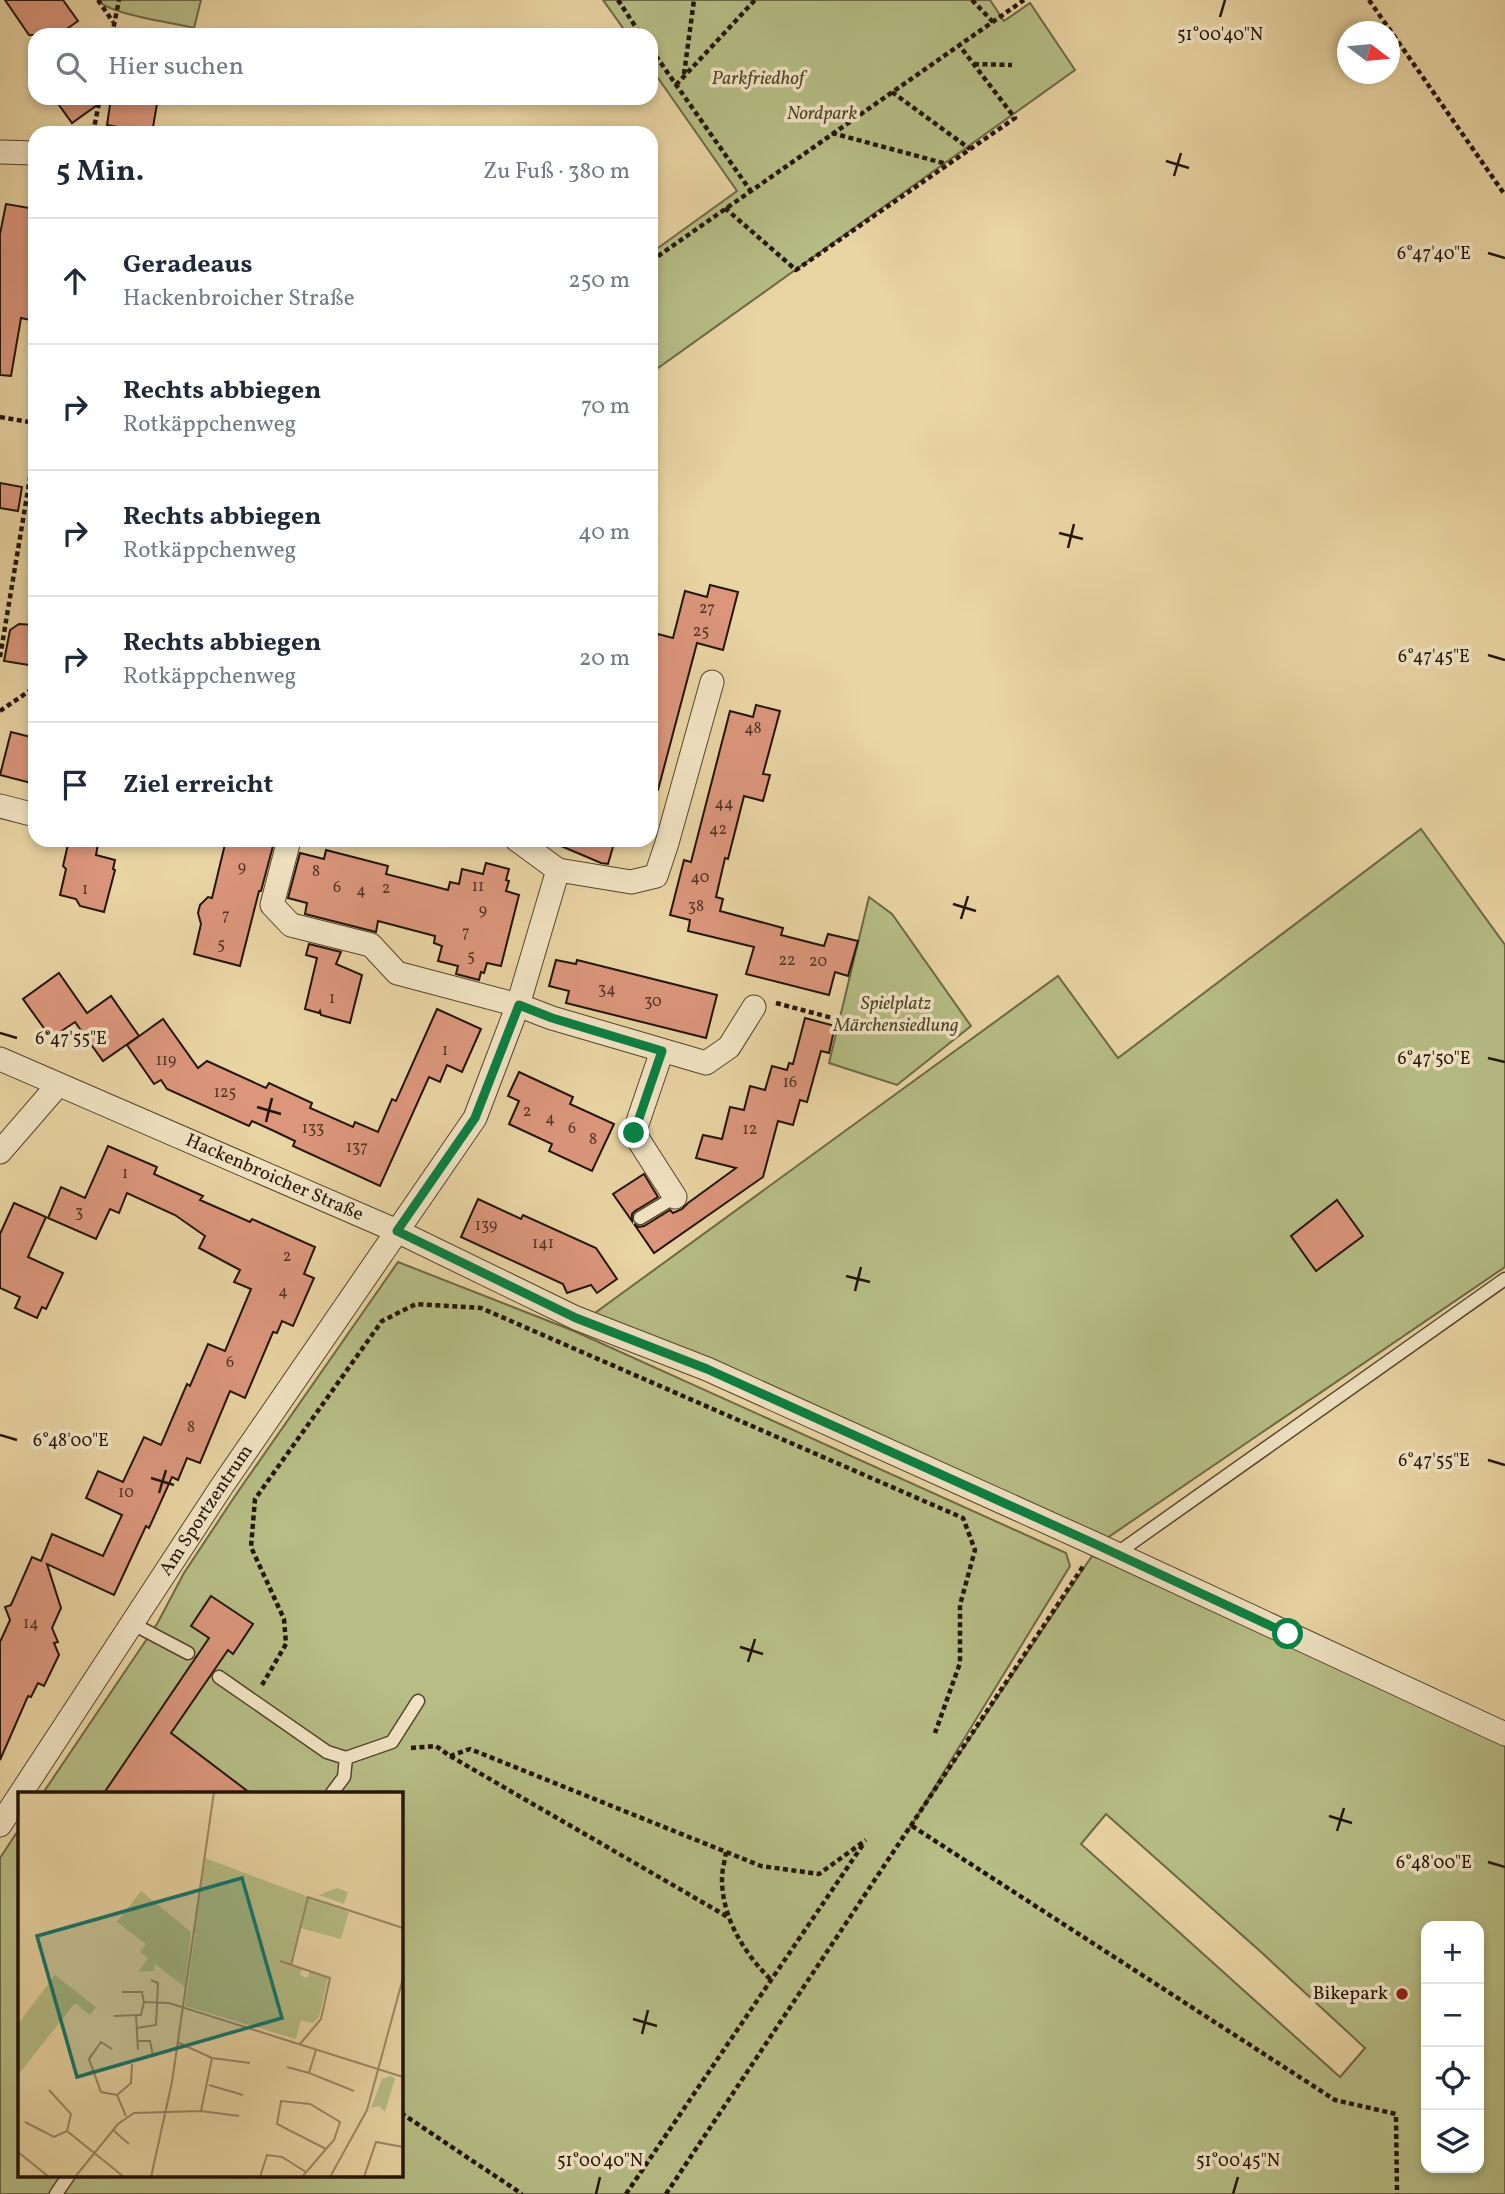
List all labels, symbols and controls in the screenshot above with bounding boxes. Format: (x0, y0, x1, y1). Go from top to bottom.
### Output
north arrow (1337, 21, 1400, 84)
text: 51°00'40"N (1177, 23, 1263, 48)
search box (28, 28, 658, 105)
icon: search (52, 48, 90, 86)
text: Hier suchen (108, 49, 244, 85)
park label: Parkfriedhof (712, 66, 808, 92)
park label: Nordpark (787, 101, 857, 127)
text: 5 Min. (56, 151, 144, 193)
text: Zu Fuß · 380 m (483, 156, 630, 188)
text: 6°47'40"E (1397, 242, 1471, 267)
text: Geradeaus (123, 247, 252, 283)
icon: ahead (56, 262, 94, 300)
text: 250 m (568, 265, 630, 297)
text: Hackenbroicher Straße (123, 283, 355, 315)
text: Rechts abbiegen (123, 373, 321, 409)
icon: right (56, 388, 94, 426)
text: 70 m (581, 391, 630, 423)
text: Rotkäppchenweg (123, 409, 296, 441)
text: Rechts abbiegen (123, 499, 321, 535)
icon: right (56, 514, 94, 552)
text: 40 m (578, 517, 630, 549)
text: Rotkäppchenweg (123, 535, 296, 567)
house number: 27 (699, 598, 715, 620)
house number: 25 (693, 621, 709, 643)
text: Rechts abbiegen (123, 625, 321, 661)
icon: right (56, 640, 94, 678)
text: 20 m (579, 643, 630, 675)
text: 6°47'45"E (1398, 645, 1470, 670)
text: Rotkäppchenweg (123, 661, 296, 693)
house number: 48 (744, 718, 762, 740)
icon: arrive (56, 766, 94, 804)
text: Ziel erreicht (123, 767, 273, 803)
house number: 44 (714, 793, 734, 815)
house number: 42 (709, 819, 727, 841)
house number: 9 (238, 857, 246, 879)
house number: 8 (312, 861, 320, 883)
house number: 40 (691, 867, 709, 889)
house number: 11 (472, 876, 484, 898)
house number: 6 (333, 877, 341, 899)
house number: 2 (382, 878, 390, 900)
house number: 1 (82, 879, 88, 901)
house number: 4 (356, 880, 366, 902)
house number: 38 (688, 896, 704, 918)
house number: 9 (479, 900, 487, 922)
house number: 7 (222, 905, 230, 927)
house number: 7 (462, 922, 470, 944)
house number: 5 (217, 934, 225, 956)
house number: 5 (467, 946, 475, 968)
house number: 22 (778, 950, 796, 972)
house number: 20 (809, 951, 827, 973)
house number: 34 (598, 979, 616, 1001)
house number: 1 (329, 988, 335, 1010)
house number: 30 (644, 991, 662, 1013)
park label: Spielplatz Märchensiedlung (833, 991, 958, 1039)
text: 6°47'55"E (35, 1027, 107, 1052)
house number: 1 (442, 1040, 448, 1062)
text: 6°47'50"E (1397, 1047, 1471, 1072)
house number: 119 (156, 1050, 176, 1072)
house number: 16 (783, 1072, 797, 1094)
house number: 125 (214, 1082, 236, 1104)
house number: 2 (523, 1101, 531, 1123)
house number: 4 (545, 1108, 555, 1130)
route end (618, 1117, 649, 1148)
house number: 133 (302, 1118, 324, 1140)
house number: 6 (568, 1118, 576, 1140)
house number: 12 (743, 1119, 757, 1141)
street label: Hackenbroicher Straße (181, 1128, 367, 1228)
house number: 8 (589, 1129, 597, 1151)
house number: 137 (346, 1137, 368, 1159)
house number: 1 (122, 1163, 128, 1185)
house number: 3 (75, 1202, 83, 1224)
house number: 139 (475, 1215, 497, 1237)
house number: 141 (532, 1233, 554, 1255)
house number: 2 (283, 1246, 291, 1268)
house number: 4 (278, 1281, 288, 1303)
house number: 6 (226, 1352, 234, 1374)
house number: 8 (187, 1417, 195, 1439)
text: 6°48'00"E (33, 1429, 109, 1454)
street label: Am Sportzentrum (154, 1440, 260, 1581)
text: 6°47'55"E (1398, 1449, 1470, 1474)
house number: 10 (118, 1482, 134, 1504)
house number: 14 (23, 1613, 39, 1635)
route start (1272, 1618, 1303, 1649)
inset map (18, 1792, 402, 2176)
text: 6°48'00"E (1396, 1851, 1472, 1876)
map controls (1421, 1921, 1484, 2173)
button: + (1421, 1921, 1484, 1984)
place label: Bikepark (1313, 1981, 1388, 2007)
button: − (1421, 1984, 1484, 2047)
marker: Bikepark (1394, 1986, 1410, 2002)
button: locate (1421, 2047, 1484, 2110)
button: layers (1421, 2110, 1484, 2173)
text: 51°00'40"N (557, 2149, 643, 2174)
text: 51°00'45"N (1196, 2149, 1280, 2174)

